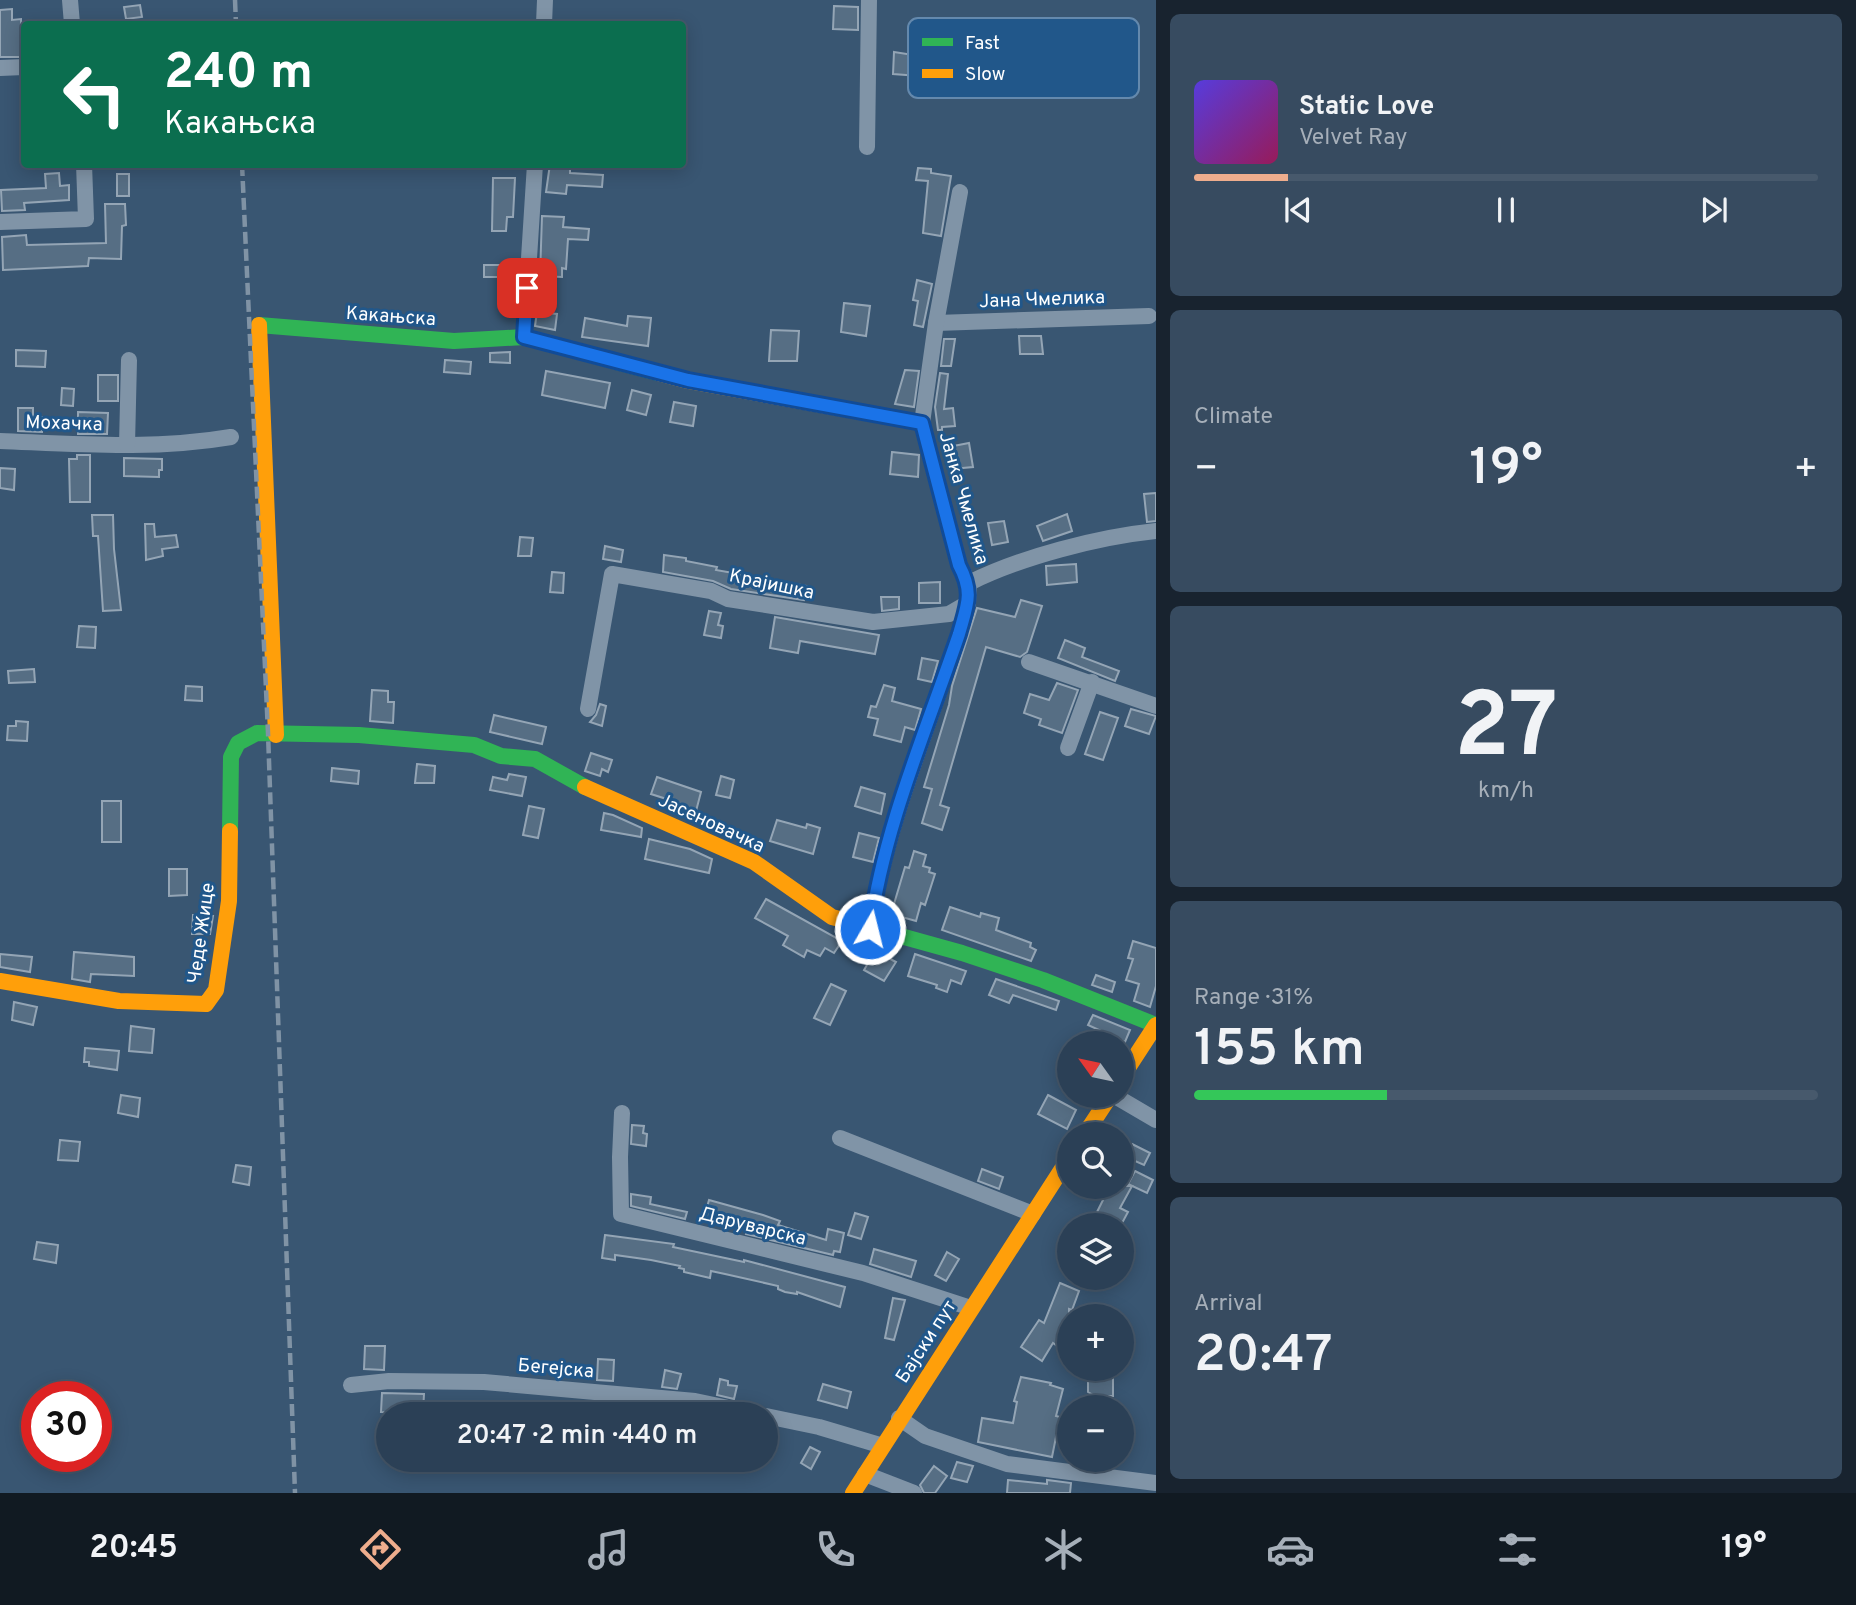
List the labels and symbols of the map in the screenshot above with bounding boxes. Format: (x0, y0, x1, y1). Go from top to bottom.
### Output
legend (908, 18, 1139, 98)
text: Fast (965, 32, 1000, 56)
text: Slow (965, 63, 1005, 87)
pin (497, 258, 557, 318)
street label: Јана Чмелика (979, 286, 1106, 314)
street label: Какањска (345, 302, 437, 332)
street label: Мохачка (25, 411, 103, 437)
street label: Јанка Чмелика (933, 429, 994, 568)
street label: Крајишка (727, 564, 816, 606)
street label: Јасеновачка (654, 789, 768, 859)
street label: Чеде Жице (183, 881, 221, 985)
position arrow (833, 892, 907, 966)
north arrow (1057, 1031, 1134, 1108)
street label: Даруварска (697, 1202, 808, 1252)
street label: Бајски пут (891, 1296, 963, 1388)
street label: Бегејска (517, 1354, 595, 1384)
speed limit sign: 30 (21, 1381, 112, 1472)

